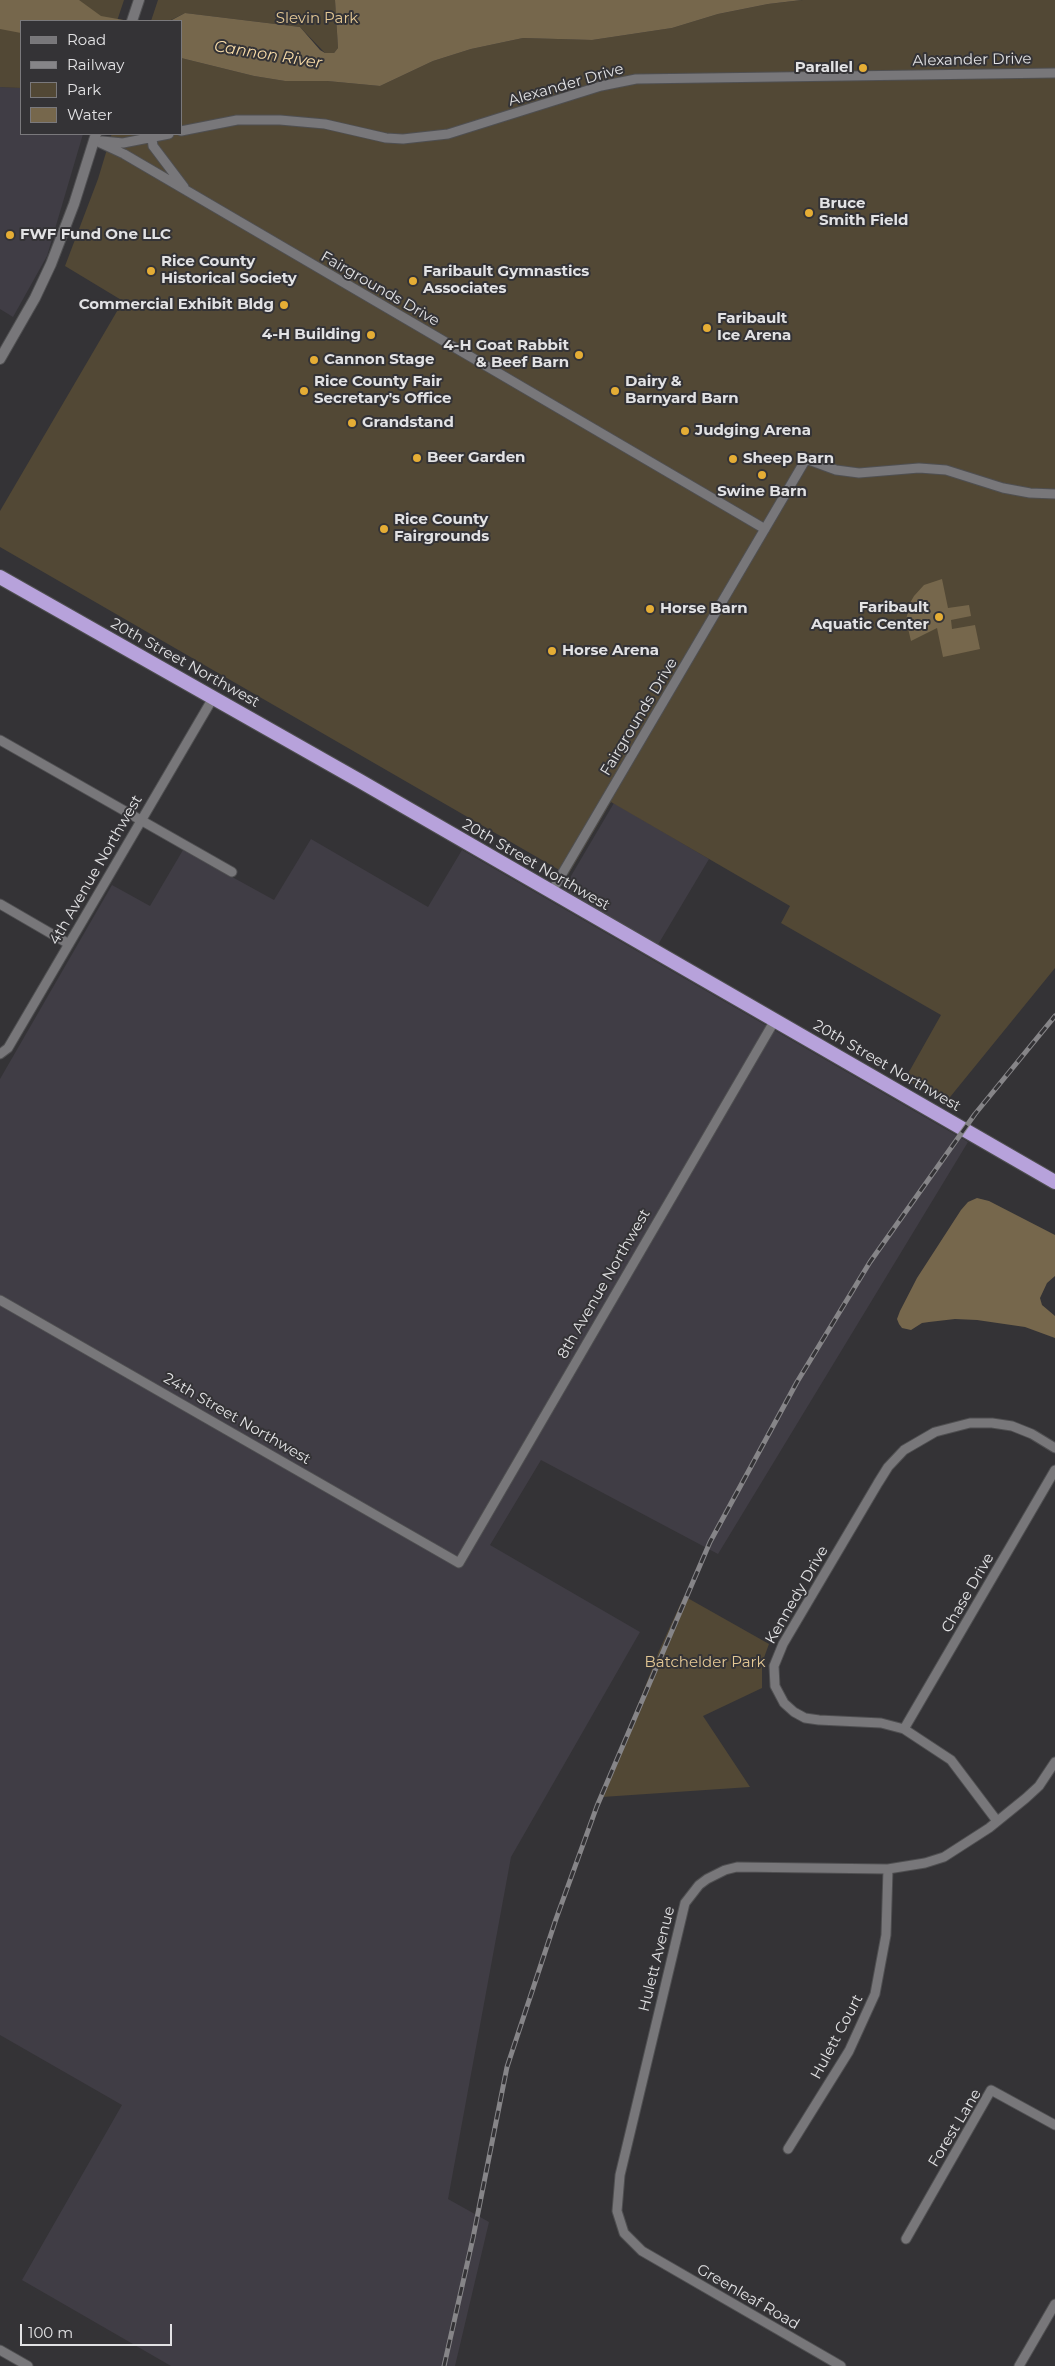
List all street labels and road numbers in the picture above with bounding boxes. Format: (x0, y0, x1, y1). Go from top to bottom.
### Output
street label: Alexander Drive (912, 50, 1032, 70)
street label: Alexander Drive (506, 60, 626, 110)
street label: Fairgrounds Drive (317, 248, 443, 330)
street label: 20th Street Northwest (107, 615, 263, 711)
street label: Fairgrounds Drive (597, 655, 681, 779)
street label: 4th Avenue Northwest (46, 792, 146, 948)
street label: 20th Street Northwest (459, 815, 613, 915)
street label: 20th Street Northwest (810, 1016, 964, 1116)
street label: 8th Avenue Northwest (554, 1206, 654, 1362)
street label: 24th Street Northwest (160, 1369, 314, 1469)
street label: Kennedy Drive (762, 1543, 832, 1647)
street label: Chase Drive (938, 1550, 998, 1636)
street label: Hulett Avenue (635, 1904, 679, 2014)
street label: Hulett Court (807, 1992, 867, 2082)
street label: Forest Lane (925, 2086, 985, 2170)
street label: Greenleaf Road (693, 2260, 803, 2334)

